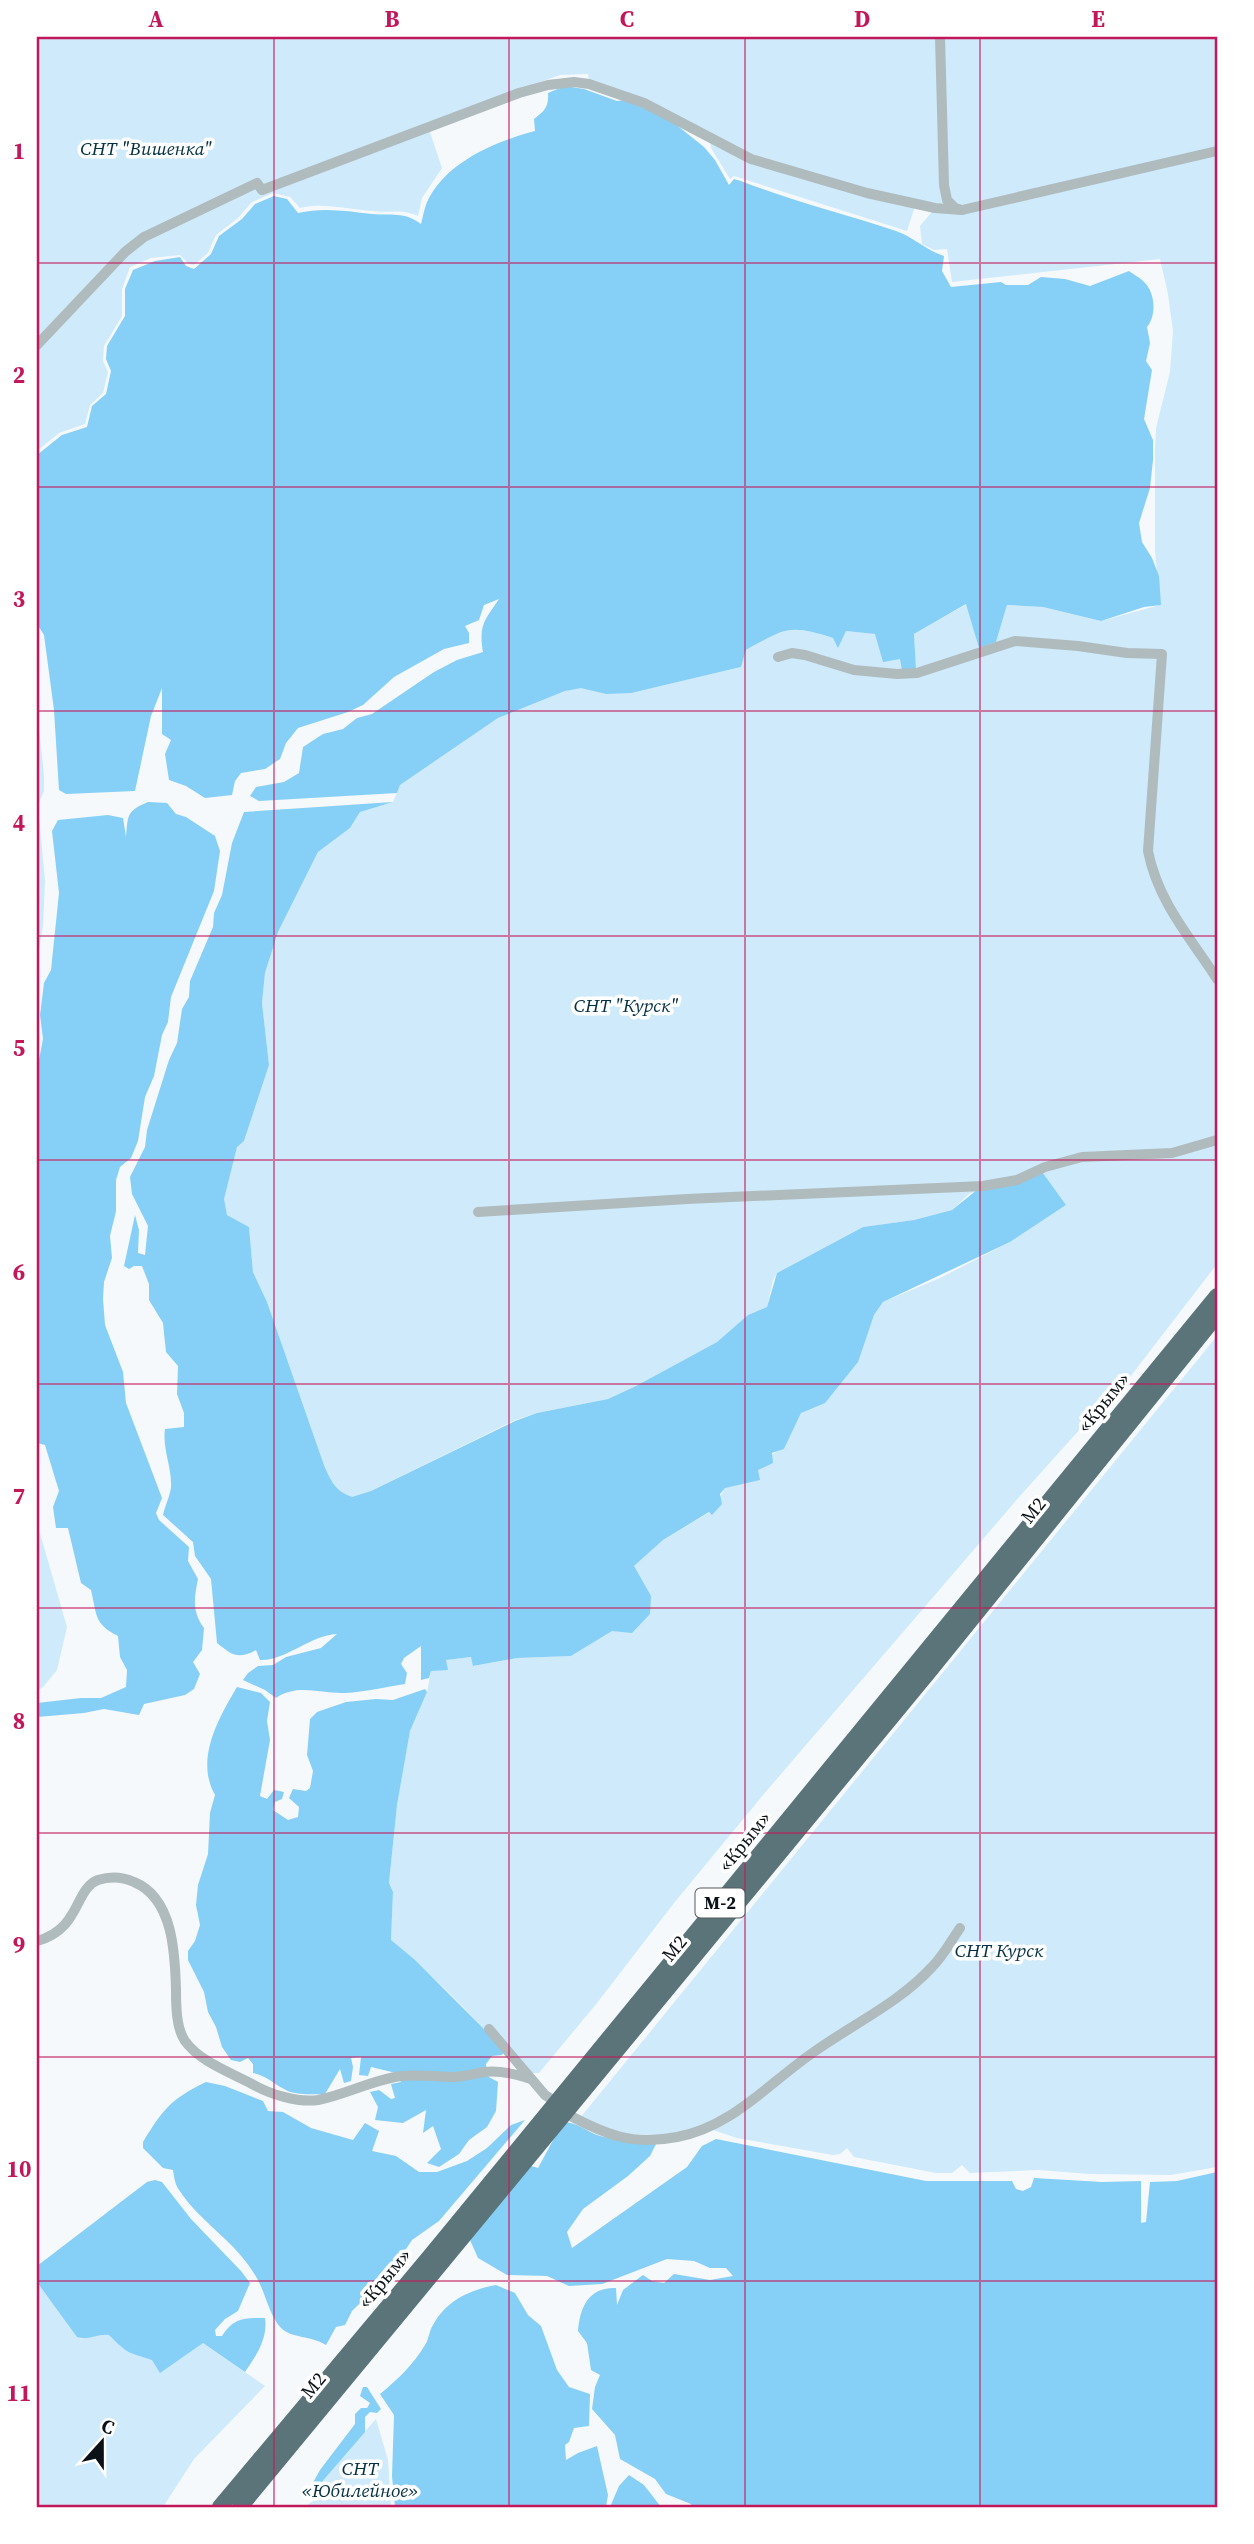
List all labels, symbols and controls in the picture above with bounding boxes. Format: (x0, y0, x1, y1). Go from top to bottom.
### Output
text: A (148, 3, 164, 35)
text: B (385, 3, 400, 35)
text: C (620, 3, 634, 35)
text: D (854, 3, 870, 35)
text: E (1091, 3, 1105, 35)
text: 1 (13, 135, 25, 167)
park label: СНТ "Вишенка" (80, 135, 212, 161)
text: 2 (13, 359, 25, 391)
text: 3 (13, 583, 25, 615)
text: 4 (13, 807, 25, 839)
park label: СНТ "Курск" (574, 992, 678, 1018)
text: 5 (13, 1032, 25, 1064)
text: 6 (13, 1256, 25, 1288)
street label: «Крым» (1071, 1367, 1135, 1437)
text: 7 (13, 1480, 25, 1512)
street label: М2 (1015, 1491, 1051, 1529)
text: 8 (13, 1705, 25, 1737)
street label: «Крым» (712, 1806, 776, 1876)
road number: М-2 (696, 1888, 744, 1917)
text: 9 (13, 1929, 25, 1961)
street label: М2 (655, 1929, 693, 1967)
park label: СНТ Курск (955, 1937, 1044, 1963)
text: 10 (7, 2153, 31, 2185)
street label: «Крым» (352, 2243, 416, 2313)
street label: М2 (294, 2366, 332, 2404)
text: 11 (7, 2377, 31, 2409)
north arrow (66, 2408, 136, 2478)
text: С (98, 2412, 118, 2440)
park label: СНТ «Юбилейное» (302, 2455, 418, 2503)

